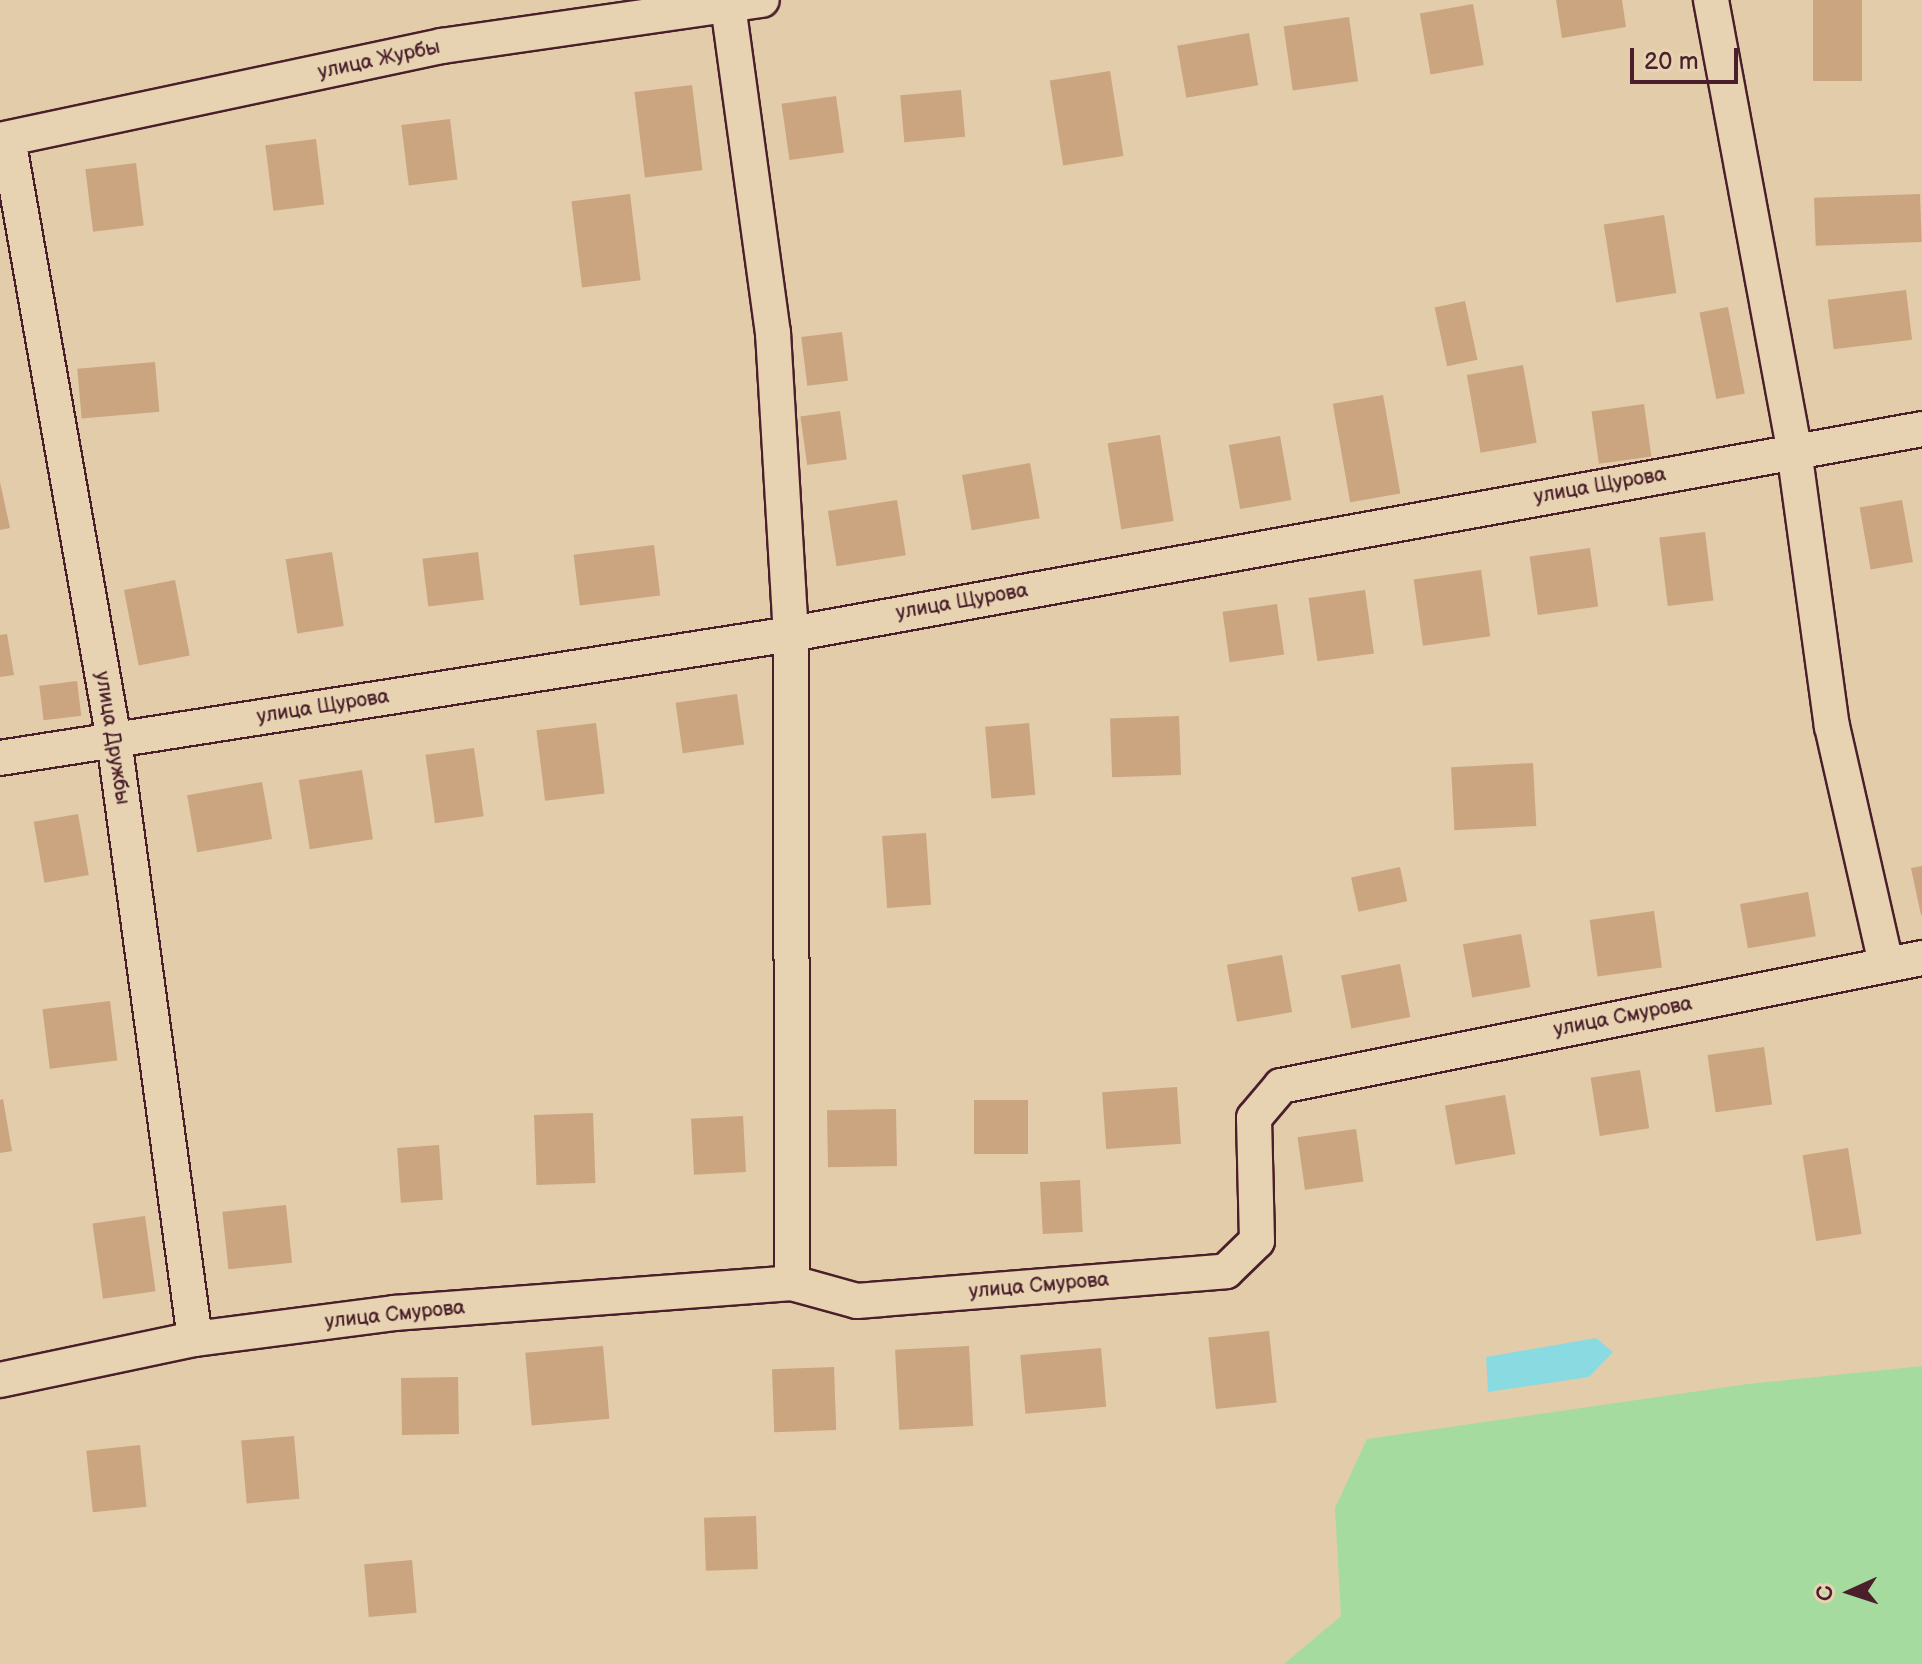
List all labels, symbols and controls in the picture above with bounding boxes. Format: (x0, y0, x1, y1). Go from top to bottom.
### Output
scale bar (1634, 32, 1742, 82)
street label: улица Журбы (316, 35, 442, 85)
text: 20 m (1644, 47, 1699, 76)
street label: улица Щурова (1532, 463, 1668, 509)
street label: улица Щурова (894, 579, 1030, 625)
street label: улица Дружбы (90, 670, 134, 806)
street label: улица Щурова (255, 685, 391, 729)
street label: улица Смурова (1552, 992, 1694, 1042)
street label: улица Смурова (968, 1268, 1110, 1304)
street label: улица Смурова (324, 1296, 466, 1334)
north arrow (1810, 1552, 1890, 1632)
text: С (1812, 1585, 1839, 1602)

